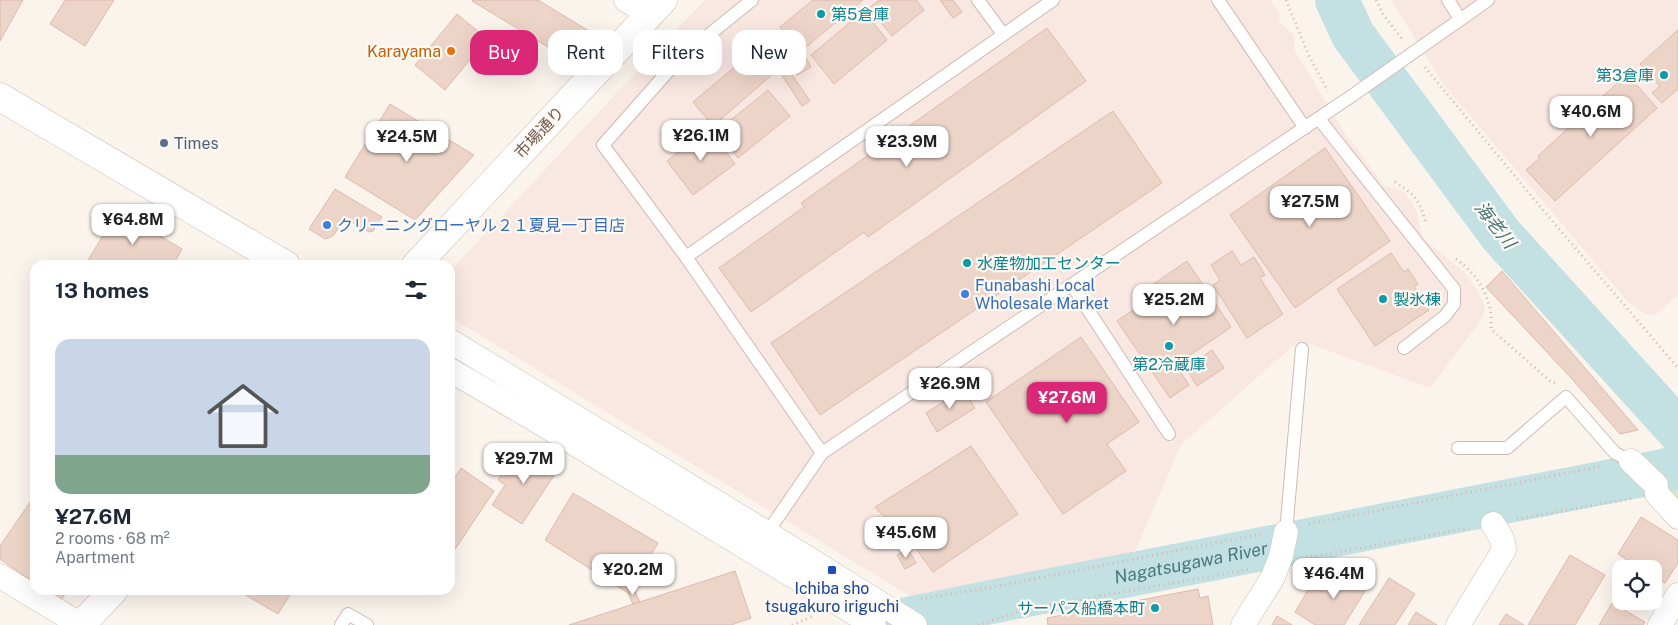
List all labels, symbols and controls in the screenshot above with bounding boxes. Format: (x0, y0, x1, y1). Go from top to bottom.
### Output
place label: 第5倉庫 (831, 5, 889, 24)
marker: 第5倉庫 (815, 8, 827, 20)
chip: Buy (470, 30, 538, 75)
chip: Rent (548, 30, 623, 75)
chip: Filters (633, 30, 722, 75)
chip: New (732, 30, 806, 75)
place label: Karayama (367, 42, 441, 61)
marker: Karayama (445, 45, 457, 57)
place label: 第3倉庫 (1596, 66, 1654, 85)
marker: 第3倉庫 (1658, 69, 1670, 81)
pin: ¥40.6M (1550, 96, 1632, 138)
street label: 市場通り (511, 102, 568, 162)
text: ¥40.6M (1561, 102, 1621, 121)
pin: ¥24.5M (366, 120, 448, 163)
pin: ¥26.1M (660, 120, 742, 162)
text: ¥26.1M (672, 126, 730, 145)
pin: ¥23.9M (866, 126, 948, 168)
text: ¥24.5M (377, 127, 438, 146)
text: ¥23.9M (877, 132, 937, 151)
place label: Times (174, 134, 219, 153)
marker: Times (158, 137, 170, 149)
pin: ¥27.5M (1269, 186, 1351, 228)
text: ¥27.5M (1281, 192, 1339, 211)
water label: 海老川 (1470, 197, 1522, 254)
pin: ¥64.8M (92, 204, 174, 246)
text: ¥64.8M (102, 210, 164, 229)
place label: クリーニングローヤル２１夏見一丁目店 (337, 216, 625, 235)
marker: クリーニングローヤル２１夏見一丁目店 (321, 219, 333, 231)
place label: 水産物加工センター (977, 254, 1121, 273)
marker: 水産物加工センター (961, 257, 973, 269)
icon: filters (402, 276, 430, 304)
place label: Funabashi Local Wholesale Market (975, 276, 1109, 313)
text: 13 homes (55, 278, 149, 303)
pin: ¥25.2M (1133, 284, 1215, 326)
marker: Funabashi Local Wholesale Market (959, 288, 971, 300)
text: ¥25.2M (1144, 290, 1204, 309)
place label: 製氷棟 (1393, 290, 1441, 309)
marker: 製氷棟 (1377, 293, 1389, 305)
marker: 第2冷蔵庫 (1163, 340, 1175, 352)
place label: 第2冷蔵庫 (1132, 355, 1206, 374)
pin: ¥26.9M (909, 368, 991, 410)
icon: home (198, 371, 288, 461)
text: ¥26.9M (920, 374, 980, 393)
pin: ¥27.6M (1026, 382, 1108, 424)
text: ¥27.6M (1038, 388, 1096, 407)
pin: ¥29.7M (483, 442, 565, 485)
text: ¥29.7M (495, 449, 553, 468)
text: ¥27.6M (55, 504, 132, 529)
pin: ¥45.6M (865, 516, 947, 559)
text: ¥45.6M (875, 523, 937, 542)
text: 2 rooms · 68 m² (55, 529, 170, 548)
water label: Nagatsugawa River (1112, 537, 1270, 588)
text: Apartment (55, 548, 135, 567)
pin: ¥20.2M (592, 554, 674, 596)
pin: ¥46.4M (1293, 558, 1375, 600)
text: ¥20.2M (603, 560, 663, 579)
map controls (1612, 560, 1662, 610)
button: locate (1612, 560, 1662, 610)
marker: Ichiba sho tsugakuro iriguchi (826, 564, 838, 576)
text: ¥46.4M (1303, 564, 1365, 583)
place label: Ichiba sho tsugakuro iriguchi (765, 579, 899, 616)
place label: サーパス船橋本町 (1017, 599, 1145, 618)
marker: サーパス船橋本町 (1149, 602, 1161, 614)

